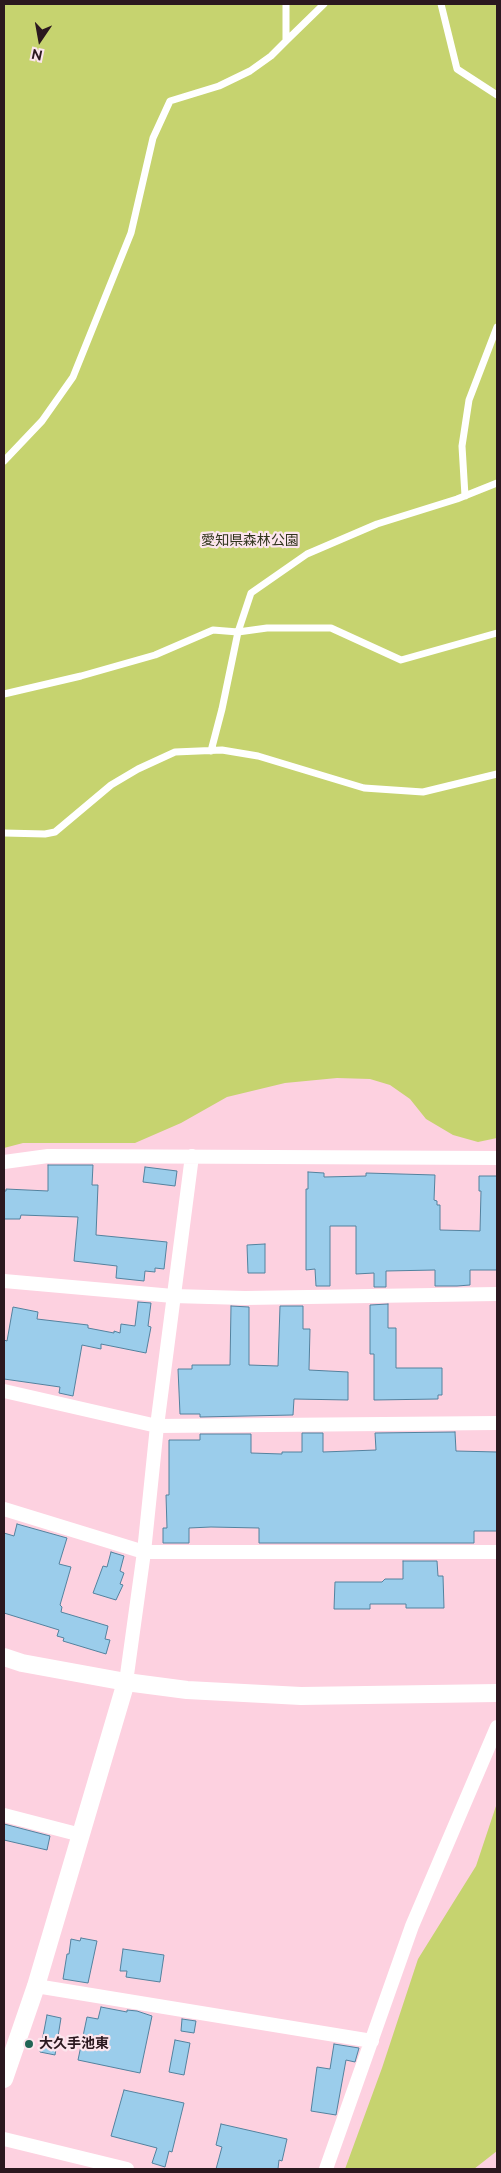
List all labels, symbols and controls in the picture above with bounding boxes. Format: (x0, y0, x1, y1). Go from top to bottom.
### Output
north arrow (15, 15, 65, 65)
text: N (30, 46, 44, 64)
park label: 愛知県森林公園 (201, 533, 299, 549)
place label: 大久手池東 (39, 2036, 109, 2052)
marker: 大久手池東 (23, 2038, 35, 2050)

